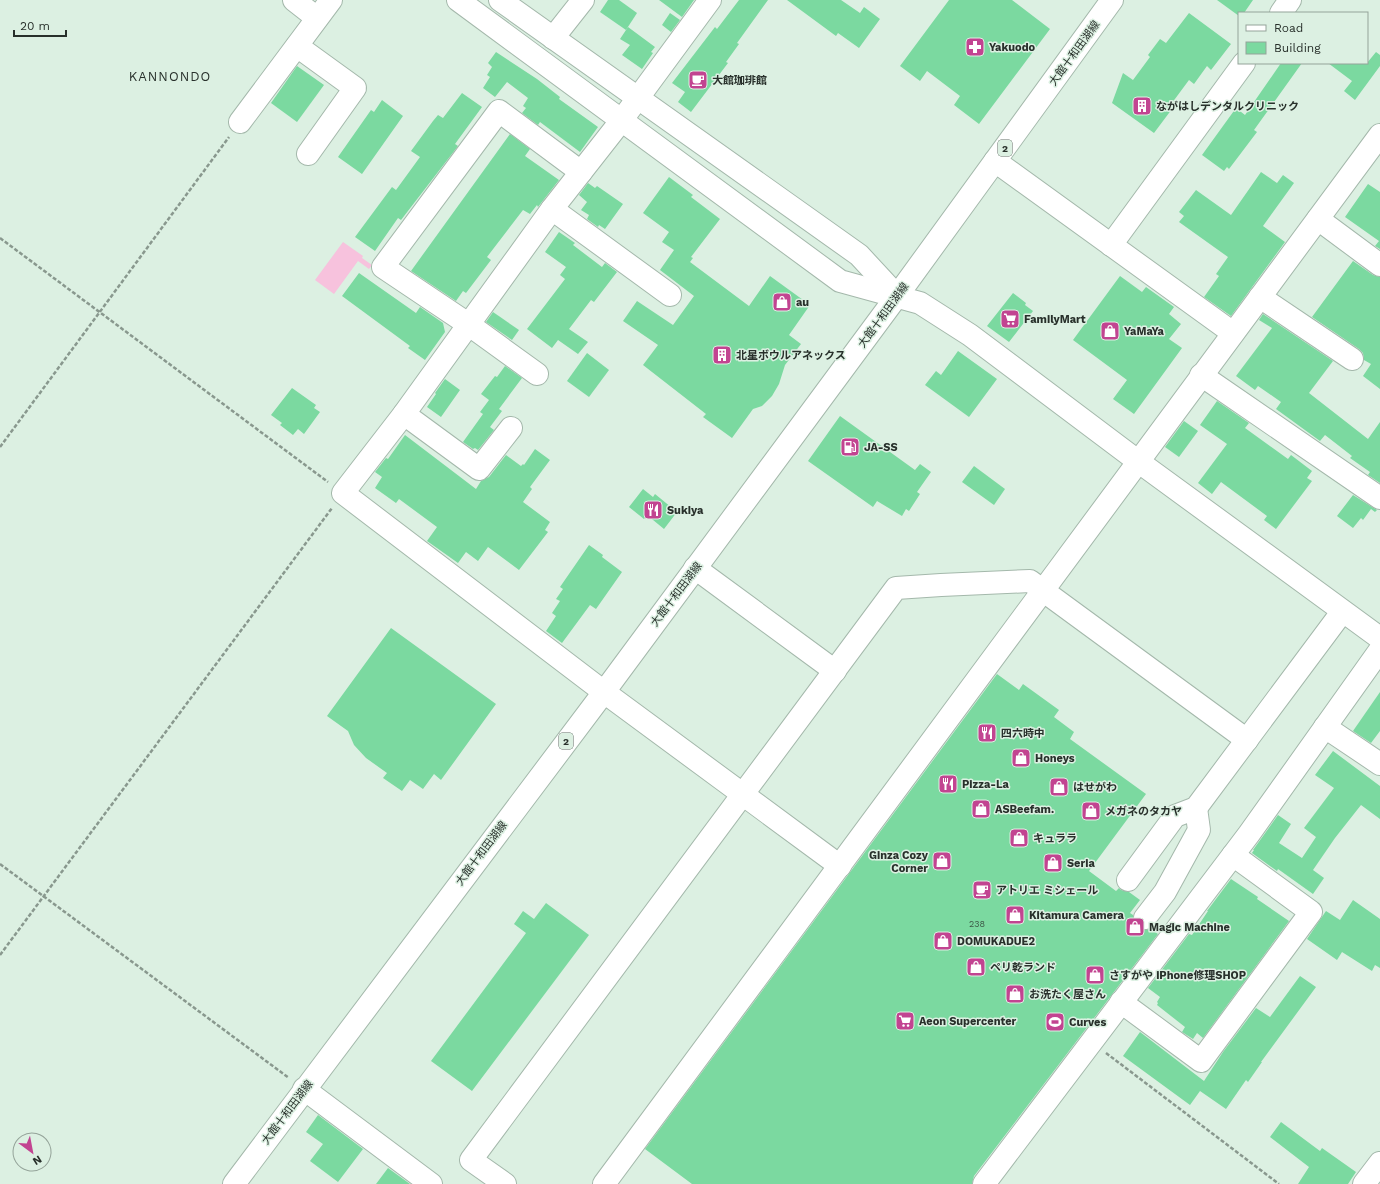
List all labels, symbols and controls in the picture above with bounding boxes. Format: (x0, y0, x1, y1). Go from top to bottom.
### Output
scale bar (14, 12, 66, 38)
legend (1238, 12, 1368, 64)
street label: 大館十和田湖線 (1047, 18, 1102, 88)
text: 20 m (20, 19, 50, 33)
text: Road (1274, 21, 1303, 35)
pharmacy icon: Yakuodo (964, 36, 986, 58)
place label: Yakuodo (989, 41, 1036, 54)
text: Building (1274, 41, 1321, 55)
district label: KANNONDO (129, 69, 211, 84)
cafe icon: 大館珈琲館 (687, 69, 709, 91)
place label: 大館珈琲館 (712, 74, 767, 87)
building icon: ながはしデンタルクリニック (1131, 95, 1153, 117)
place label: ながはしデンタルクリニック (1156, 100, 1299, 113)
road number: 2 (998, 140, 1012, 156)
street label: 大館十和田湖線 (856, 280, 911, 350)
shop icon: au (771, 291, 793, 313)
place label: au (796, 296, 809, 309)
supermarket icon: FamilyMart (999, 308, 1021, 330)
place label: FamilyMart (1024, 313, 1086, 326)
shop icon: YaMaYa (1099, 320, 1121, 342)
place label: YaMaYa (1124, 325, 1165, 338)
building icon: 北星ボウルアネックス (711, 344, 733, 366)
place label: 北星ボウルアネックス (736, 349, 846, 362)
fuel station icon: JA-SS (839, 436, 861, 458)
place label: JA-SS (864, 441, 898, 454)
restaurant icon: Sukiya (642, 499, 664, 521)
place label: Sukiya (667, 504, 704, 517)
street label: 大館十和田湖線 (648, 560, 705, 629)
restaurant icon: 四六時中 (976, 722, 998, 744)
place label: 四六時中 (1001, 727, 1045, 740)
road number: 2 (559, 733, 573, 749)
shop icon: Honeys (1010, 747, 1032, 769)
place label: Honeys (1035, 752, 1075, 765)
restaurant icon: Pizza-La (937, 773, 959, 795)
shop icon: はせがわ (1048, 776, 1070, 798)
place label: Pizza-La (962, 778, 1010, 791)
place label: はせがわ (1073, 781, 1117, 794)
shop icon: ASBeefam. (970, 798, 992, 820)
shop icon: メガネのタカヤ (1080, 800, 1102, 822)
place label: ASBeefam. (995, 803, 1054, 816)
place label: メガネのタカヤ (1105, 805, 1182, 818)
street label: 大館十和田湖線 (453, 819, 510, 888)
shop icon: キュララ (1008, 827, 1030, 849)
place label: キュララ (1033, 832, 1077, 845)
place label: Ginza Cozy Corner (869, 849, 929, 875)
shop icon: Ginza Cozy Corner (931, 850, 953, 872)
shop icon: Seria (1042, 852, 1064, 874)
place label: Seria (1067, 857, 1095, 870)
cafe icon: アトリエ ミシェール (971, 879, 993, 901)
place label: アトリエ ミシェール (996, 884, 1098, 897)
shop icon: Kitamura Camera (1004, 904, 1026, 926)
place label: Kitamura Camera (1029, 909, 1125, 922)
shop icon: Magic Machine (1124, 916, 1146, 938)
house number: 238 (969, 919, 985, 929)
place label: Magic Machine (1149, 921, 1230, 934)
shop icon: DOMUKADUE2 (932, 930, 954, 952)
place label: DOMUKADUE2 (957, 935, 1036, 948)
shop icon: ペリ乾ランド (965, 956, 987, 978)
place label: ペリ乾ランド (990, 961, 1056, 974)
shop icon: さすがや iPhone修理SHOP (1084, 964, 1106, 986)
place label: さすがや iPhone修理SHOP (1109, 969, 1246, 982)
shop icon: お洗たく屋さん (1004, 983, 1026, 1005)
place label: お洗たく屋さん (1029, 988, 1106, 1001)
supermarket icon: Aeon Supercenter (894, 1010, 916, 1032)
sports icon: Curves (1044, 1011, 1066, 1033)
place label: Aeon Supercenter (919, 1015, 1017, 1028)
place label: Curves (1069, 1016, 1106, 1029)
street label: 大館十和田湖線 (259, 1078, 316, 1147)
north arrow (12, 1132, 52, 1172)
text: N (30, 1152, 44, 1168)

